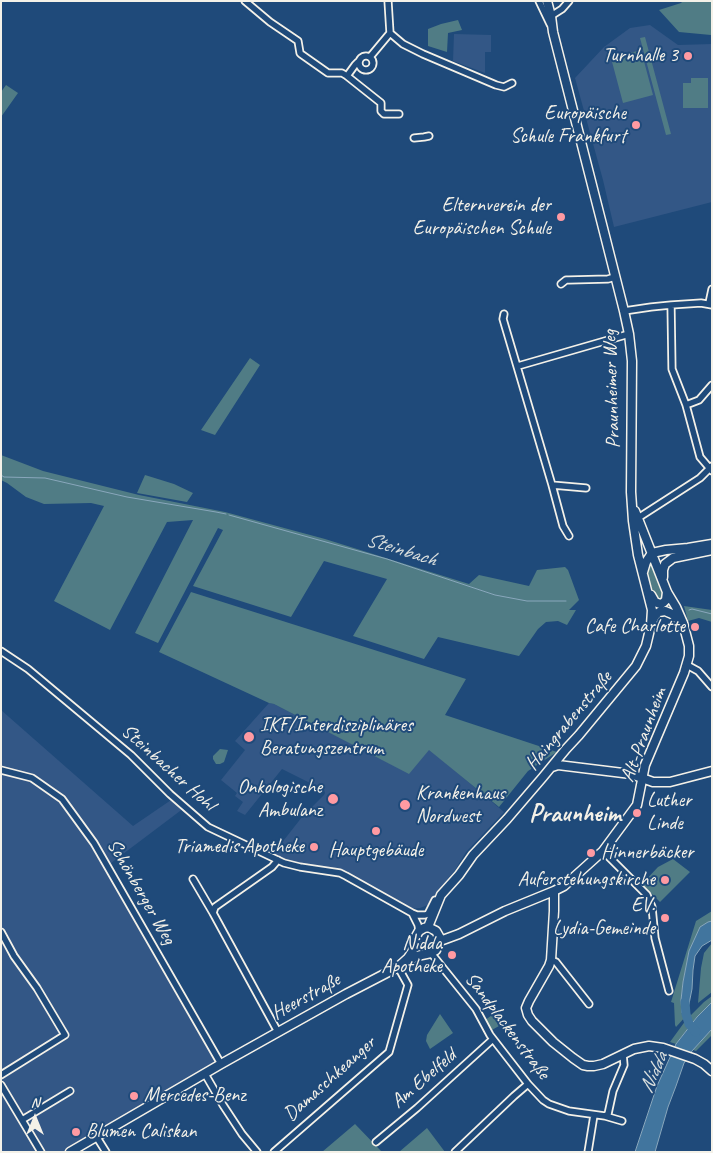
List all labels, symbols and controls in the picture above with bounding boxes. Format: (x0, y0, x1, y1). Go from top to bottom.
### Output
place label: Turnhalle 3 (603, 44, 678, 68)
marker: Turnhalle 3 (682, 50, 694, 62)
place label: Europäische Schule Frankfurt (510, 102, 626, 149)
marker: Europäische Schule Frankfurt (630, 119, 642, 131)
place label: Elternverein der Europäischen Schule (413, 194, 551, 241)
marker: Elternverein der Europäischen Schule (555, 211, 567, 223)
street label: Praunheimer Weg (598, 329, 626, 449)
water label: Steinbach (363, 527, 439, 573)
place label: Cafe Charlotte (585, 615, 685, 639)
marker: Cafe Charlotte (689, 621, 701, 633)
street label: Haingrabenstraße (520, 666, 618, 776)
street label: Alt-Praunheim (616, 685, 672, 785)
place label: IKF/Interdisziplinäres Beratungszentrum (260, 714, 413, 761)
street label: Steinbacher Hohl (116, 719, 220, 817)
marker: IKF/Interdisziplinäres Beratungszentrum (242, 730, 256, 744)
place label: Onkologische Ambulanz (237, 776, 322, 823)
place label: Krankenhaus Nordwest (416, 782, 505, 829)
place label: Luther Linde (647, 789, 692, 836)
marker: Onkologische Ambulanz (326, 792, 340, 806)
marker: Krankenhaus Nordwest (398, 798, 412, 812)
district label: Praunheim (529, 799, 621, 829)
marker: Luther Linde (631, 807, 643, 819)
marker: Hauptgebäude (370, 825, 382, 837)
street label: Schönberger Weg (101, 835, 181, 949)
place label: Triamedis Apotheke (175, 835, 304, 859)
place label: Hauptgebäude (329, 839, 423, 863)
marker: Triamedis Apotheke (308, 841, 320, 853)
place label: Hinnerbäcker (601, 841, 693, 865)
marker: Hinnerbäcker (585, 847, 597, 859)
place label: Auferstehungskirche (518, 868, 655, 892)
marker: Auferstehungskirche (659, 874, 671, 886)
place label: EV. Lydia-Gemeinde (553, 894, 655, 941)
marker: EV. Lydia-Gemeinde (659, 912, 671, 924)
place label: Nidda Apotheke (381, 932, 442, 979)
marker: Nidda Apotheke (446, 949, 458, 961)
street label: Heerstraße (267, 968, 345, 1026)
street label: Sandplackenstraße (459, 968, 555, 1084)
street label: Damaschkeanger (279, 1031, 381, 1127)
street label: Am Ebelfeld (386, 1044, 462, 1114)
water label: Nidda (634, 1049, 674, 1097)
place label: Mercedes-Benz (144, 1084, 246, 1108)
marker: Mercedes-Benz (128, 1090, 140, 1102)
north arrow (10, 1093, 60, 1143)
text: N (31, 1094, 39, 1111)
place label: Blumen Caliskan (86, 1120, 197, 1144)
marker: Blumen Caliskan (70, 1126, 82, 1138)

